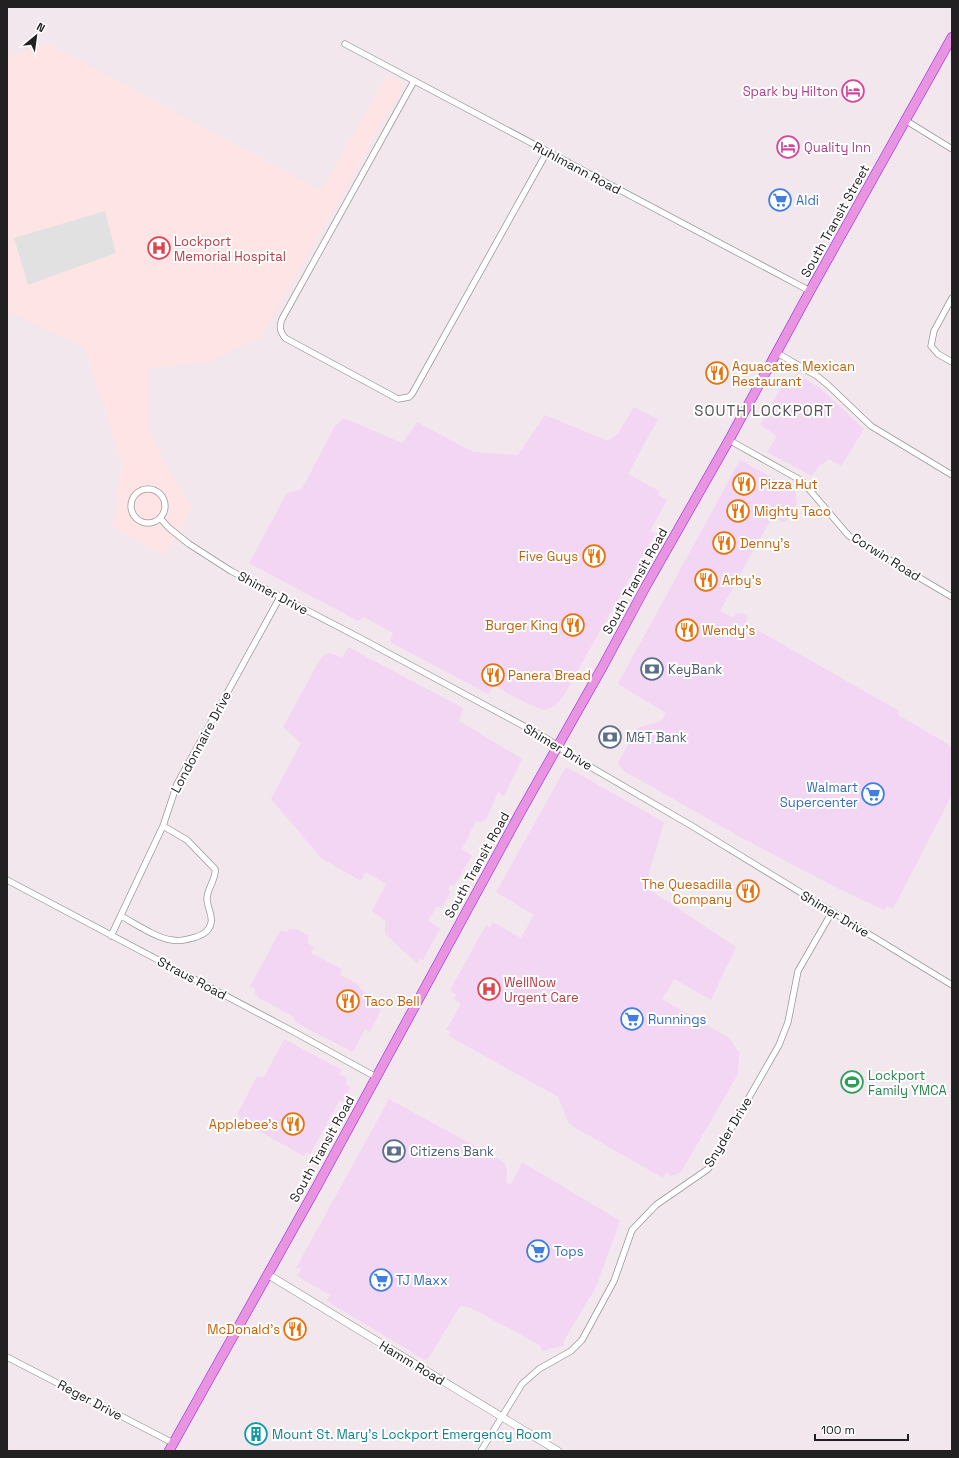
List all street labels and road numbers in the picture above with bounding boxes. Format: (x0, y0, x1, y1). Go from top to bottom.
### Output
street label: Ruhlmann Road (530, 138, 624, 198)
street label: South Transit Street (797, 161, 873, 281)
street label: South Transit Road (599, 525, 671, 637)
street label: Corwin Road (848, 529, 924, 585)
street label: Shimer Drive (235, 567, 311, 619)
street label: Londonnaire Drive (167, 688, 235, 796)
street label: Shimer Drive (520, 720, 596, 774)
street label: South Transit Road (441, 809, 513, 921)
street label: Shimer Drive (797, 887, 873, 941)
street label: Straus Road (154, 953, 230, 1003)
street label: South Transit Road (286, 1093, 358, 1205)
street label: Snyder Drive (700, 1094, 756, 1170)
street label: Hamm Road (376, 1337, 448, 1389)
street label: Reger Drive (55, 1376, 125, 1424)

